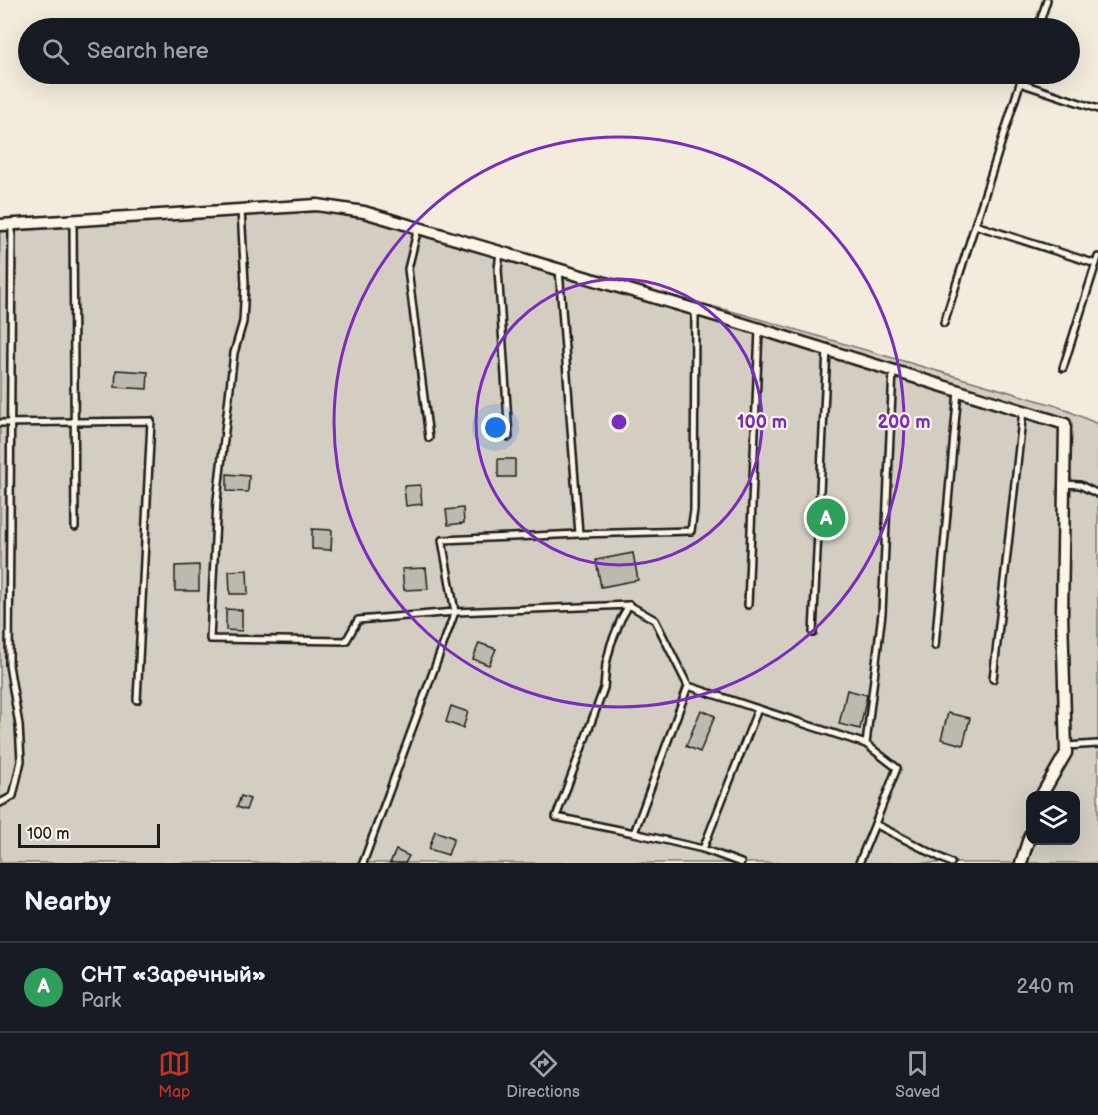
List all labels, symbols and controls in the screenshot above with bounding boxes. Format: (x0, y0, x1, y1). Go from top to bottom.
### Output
search box (18, 18, 1080, 84)
icon: search (39, 35, 72, 68)
text: Search here (87, 38, 209, 65)
centre of rings (609, 412, 629, 432)
text: 100 m (737, 412, 787, 433)
text: 200 m (877, 412, 931, 433)
your location (481, 413, 510, 442)
pin: A (806, 496, 846, 540)
map controls (1026, 791, 1080, 845)
button: layers (1026, 791, 1080, 845)
scale bar (18, 821, 160, 848)
text: 100 m (27, 825, 70, 844)
text: Nearby (24, 887, 111, 918)
text: СНТ «Заречный» (81, 962, 266, 989)
text: A (37, 975, 50, 999)
text: 240 m (1017, 975, 1074, 999)
text: Park (81, 989, 121, 1013)
tab: Map (158, 1047, 191, 1102)
tab: Directions (506, 1047, 580, 1102)
tab: Saved (895, 1047, 940, 1102)

